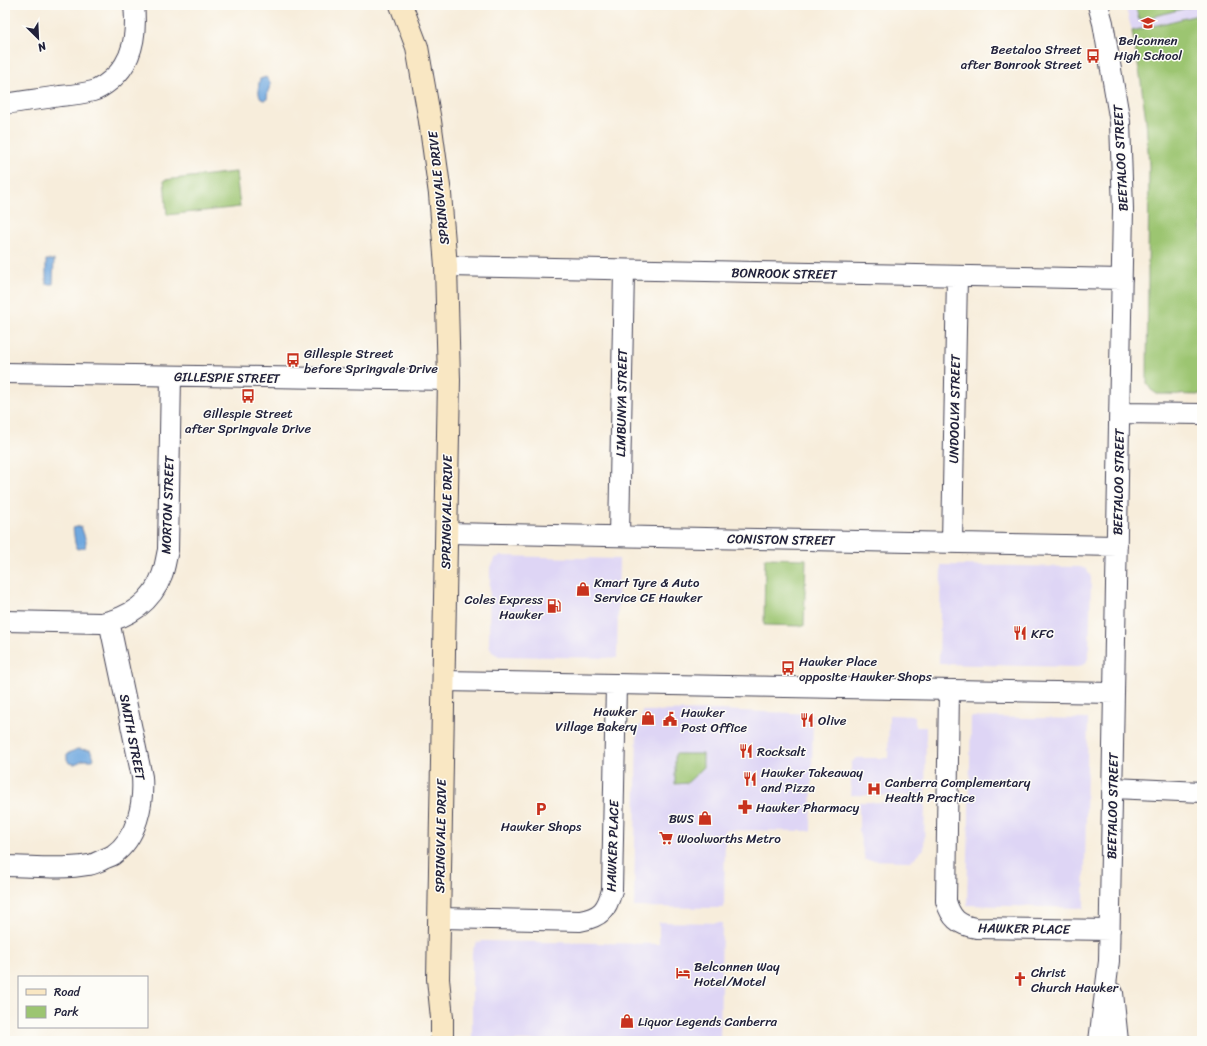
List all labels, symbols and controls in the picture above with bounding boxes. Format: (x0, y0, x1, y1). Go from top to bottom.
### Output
school or university icon: Belconnen High School (1140, 15, 1156, 31)
north arrow (18, 18, 58, 58)
place label: Belconnen High School (1114, 29, 1182, 67)
text: N (34, 36, 50, 57)
place label: Beetaloo Street after Bonrook Street (961, 38, 1082, 76)
bus stop icon: Beetaloo Street after Bonrook Street (1085, 48, 1101, 64)
street label: BEETALOO STREET (1106, 103, 1135, 212)
street label: SPRINGVALE DRIVE (421, 129, 456, 246)
street label: BONROOK STREET (731, 261, 838, 286)
place label: Gillespie Street before Springvale Drive (304, 342, 438, 380)
street label: LIMBUNYA STREET (609, 347, 634, 457)
bus stop icon: Gillespie Street before Springvale Drive (285, 352, 301, 368)
street label: UNDOOLYA STREET (942, 353, 967, 464)
street label: GILLESPIE STREET (174, 365, 282, 390)
bus stop icon: Gillespie Street after Springvale Drive (240, 388, 256, 404)
place label: Gillespie Street after Springvale Drive (185, 402, 311, 440)
street label: BEETALOO STREET (1106, 428, 1131, 535)
street label: SPRINGVALE DRIVE (434, 454, 459, 569)
street label: MORTON STREET (154, 455, 181, 554)
street label: CONISTON STREET (727, 527, 837, 552)
place label: Kmart Tyre & Auto Service CE Hawker (594, 571, 703, 609)
shop icon: Kmart Tyre & Auto Service CE Hawker (575, 581, 591, 597)
place label: Coles Express Hawker (464, 588, 544, 626)
fuel station icon: Coles Express Hawker (546, 598, 562, 614)
place label: KFC (1031, 622, 1054, 645)
restaurant icon: KFC (1012, 625, 1028, 641)
place label: Hawker Place opposite Hawker Shops (799, 650, 933, 688)
bus stop icon: Hawker Place opposite Hawker Shops (780, 660, 796, 676)
street label: SMITH STREET (113, 692, 152, 783)
place label: Hawker Village Bakery (555, 700, 638, 738)
place label: Hawker Post Office (681, 701, 748, 739)
place label: Olive (818, 709, 847, 732)
shop icon: Hawker Village Bakery (640, 710, 656, 726)
public building icon: Hawker Post Office (662, 711, 678, 727)
restaurant icon: Olive (799, 712, 815, 728)
place label: Rocksalt (757, 740, 806, 763)
restaurant icon: Rocksalt (738, 743, 754, 759)
street label: BEETALOO STREET (1100, 752, 1125, 859)
place label: Hawker Takeaway and Pizza (761, 761, 863, 799)
restaurant icon: Hawker Takeaway and Pizza (742, 771, 758, 787)
place label: Canberra Complementary Health Practice (885, 771, 1031, 809)
street label: SPRINGVALE DRIVE (428, 778, 453, 893)
hospital icon: Canberra Complementary Health Practice (866, 781, 882, 797)
place label: Hawker Pharmacy (756, 796, 860, 819)
street label: HAWKER PLACE (599, 799, 626, 892)
pharmacy icon: Hawker Pharmacy (737, 799, 753, 815)
parking icon: Hawker Shops (533, 801, 549, 817)
place label: BWS (669, 807, 694, 830)
shop icon: BWS (697, 810, 713, 826)
place label: Hawker Shops (501, 815, 582, 838)
place label: Woolworths Metro (677, 827, 781, 850)
supermarket icon: Woolworths Metro (658, 830, 674, 846)
street label: HAWKER PLACE (978, 916, 1071, 941)
place label: Belconnen Way Hotel/Motel (694, 955, 780, 993)
place label: Christ Church Hawker (1031, 961, 1119, 999)
hotel icon: Belconnen Way Hotel/Motel (675, 965, 691, 981)
church icon: Christ Church Hawker (1012, 971, 1028, 987)
legend (18, 976, 148, 1028)
text: Road (54, 981, 81, 1003)
text: Park (54, 1001, 79, 1023)
place label: Liquor Legends Canberra (638, 1010, 777, 1033)
shop icon: Liquor Legends Canberra (619, 1013, 635, 1029)

